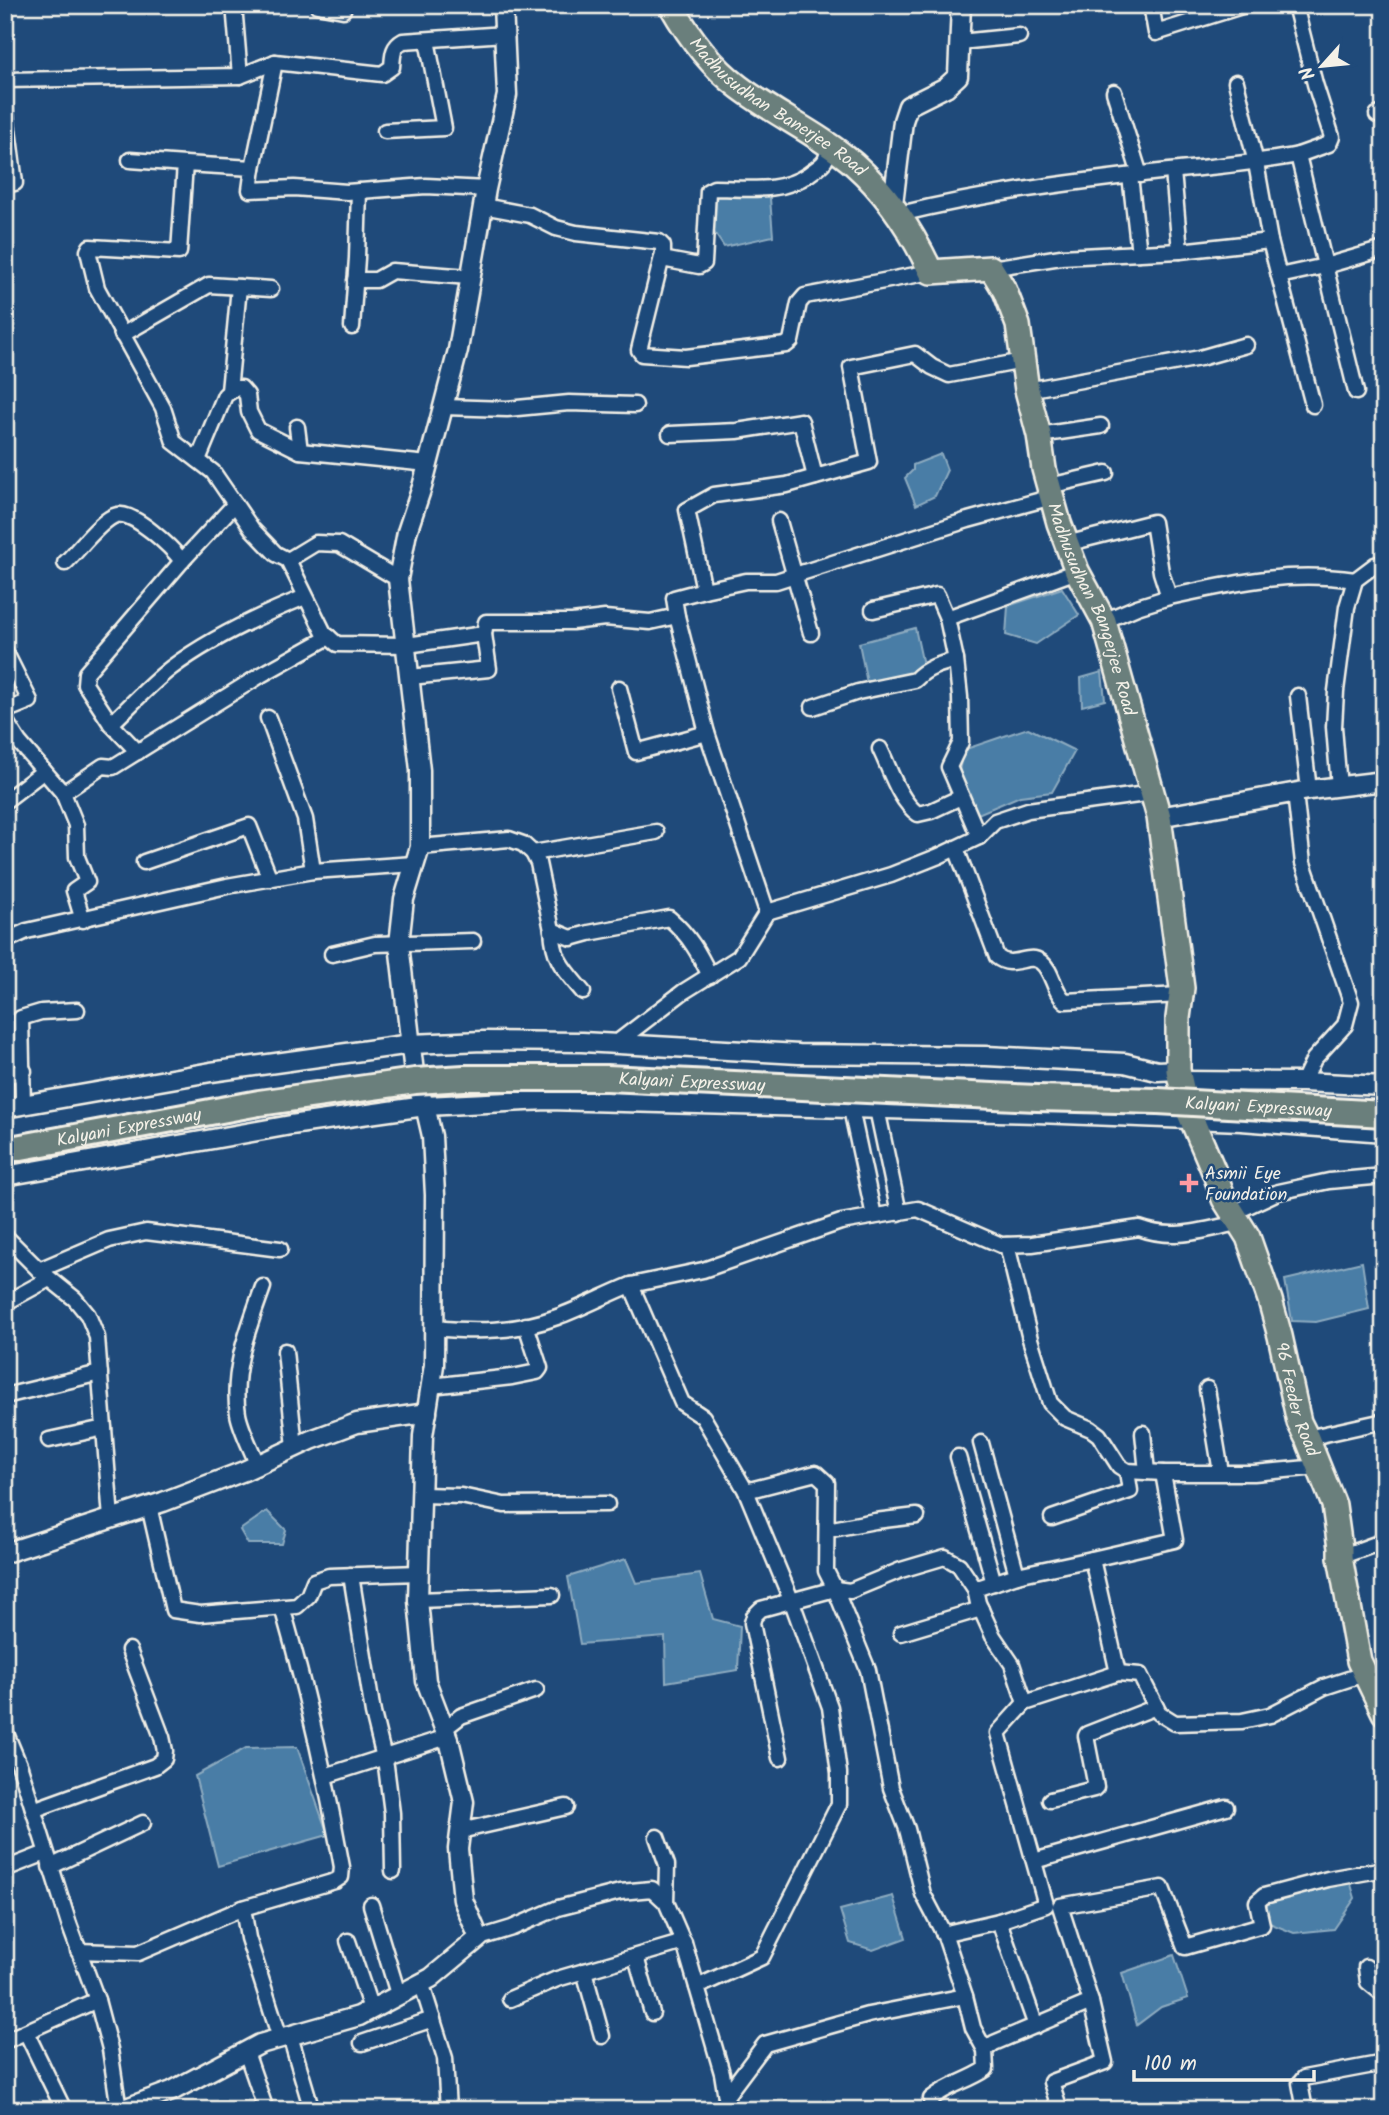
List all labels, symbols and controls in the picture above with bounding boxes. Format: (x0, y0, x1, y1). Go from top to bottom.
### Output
street label: Madhusudhan Banerjee Road (681, 32, 873, 185)
north arrow (1288, 32, 1358, 102)
text: N (1293, 61, 1325, 85)
street label: Madhusudhan Bangerjee Road (1038, 500, 1143, 720)
street label: Kalyani Expressway (618, 1066, 766, 1101)
street label: Kalyani Expressway (1184, 1090, 1333, 1127)
street label: Kalyani Expressway (54, 1101, 205, 1156)
place label: Asmii Eye Foundation (1205, 1160, 1287, 1210)
marker: Asmii Eye Foundation (1179, 1173, 1199, 1193)
street label: 96 Feeder Road (1266, 1340, 1326, 1462)
scale bar (1134, 2038, 1314, 2082)
text: 100 m (1144, 2048, 1197, 2081)

